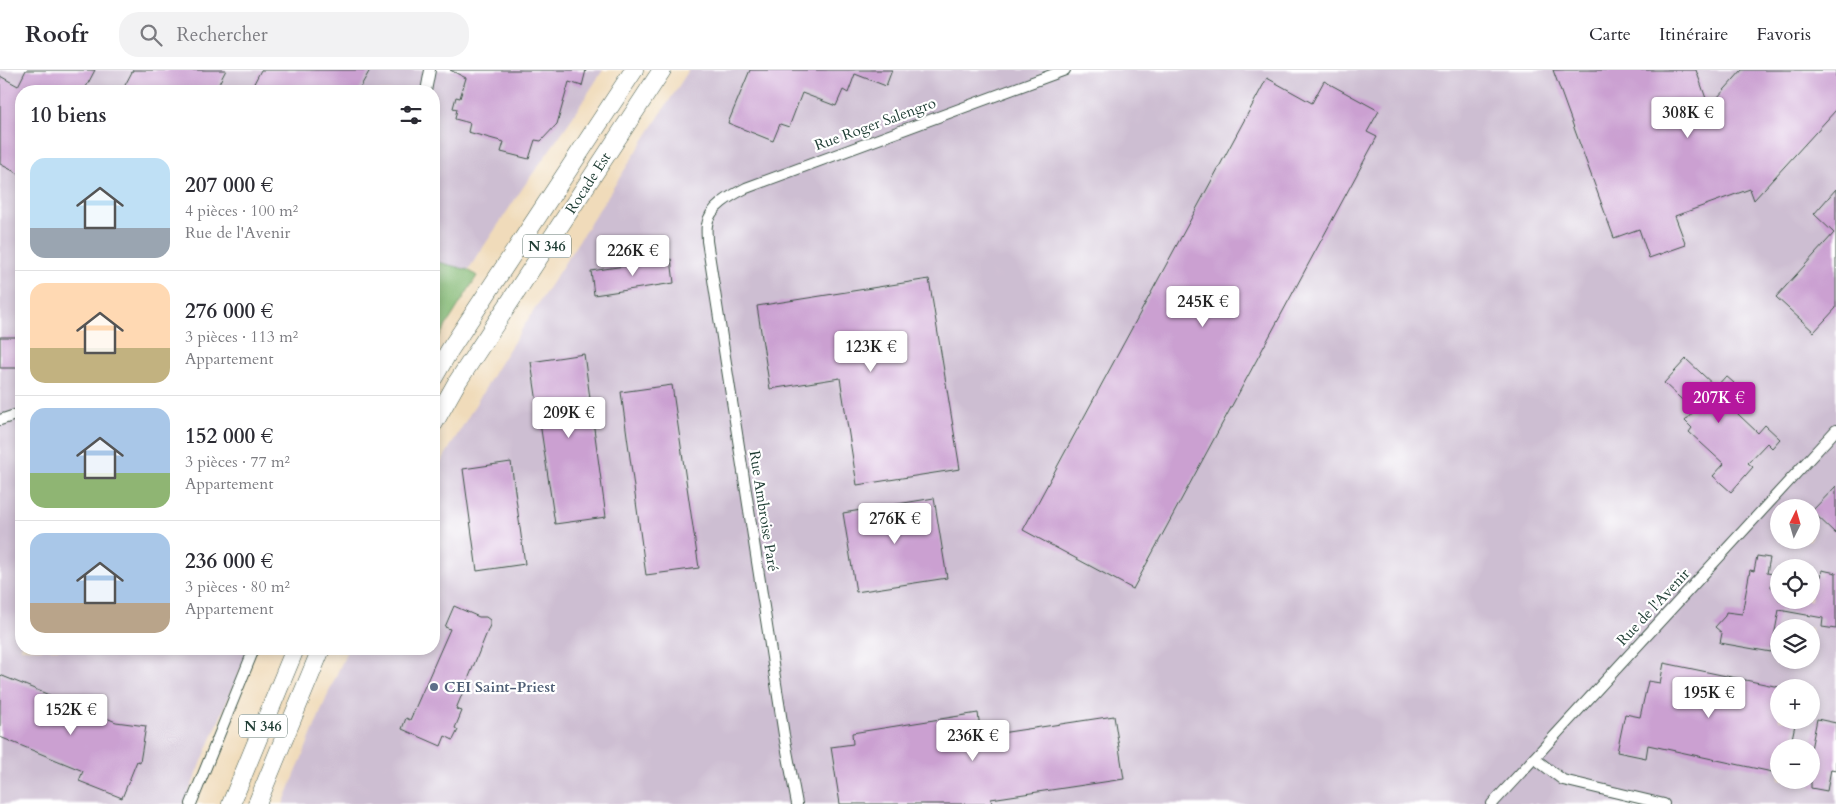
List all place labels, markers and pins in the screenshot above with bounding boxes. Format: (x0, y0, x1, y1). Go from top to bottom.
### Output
pin: 308K € (1647, 97, 1729, 139)
pin: 226K € (592, 234, 674, 277)
pin: 245K € (1162, 286, 1244, 328)
pin: 123K € (830, 330, 912, 373)
pin: 207K € (1678, 382, 1760, 424)
pin: 209K € (528, 396, 610, 439)
pin: 276K € (854, 502, 936, 545)
pin: 195K € (1668, 676, 1750, 719)
place label: CEI Saint-Priest (444, 677, 556, 697)
marker: CEI Saint-Priest (428, 681, 440, 693)
pin: 152K € (30, 694, 112, 736)
pin: 236K € (932, 720, 1014, 762)

